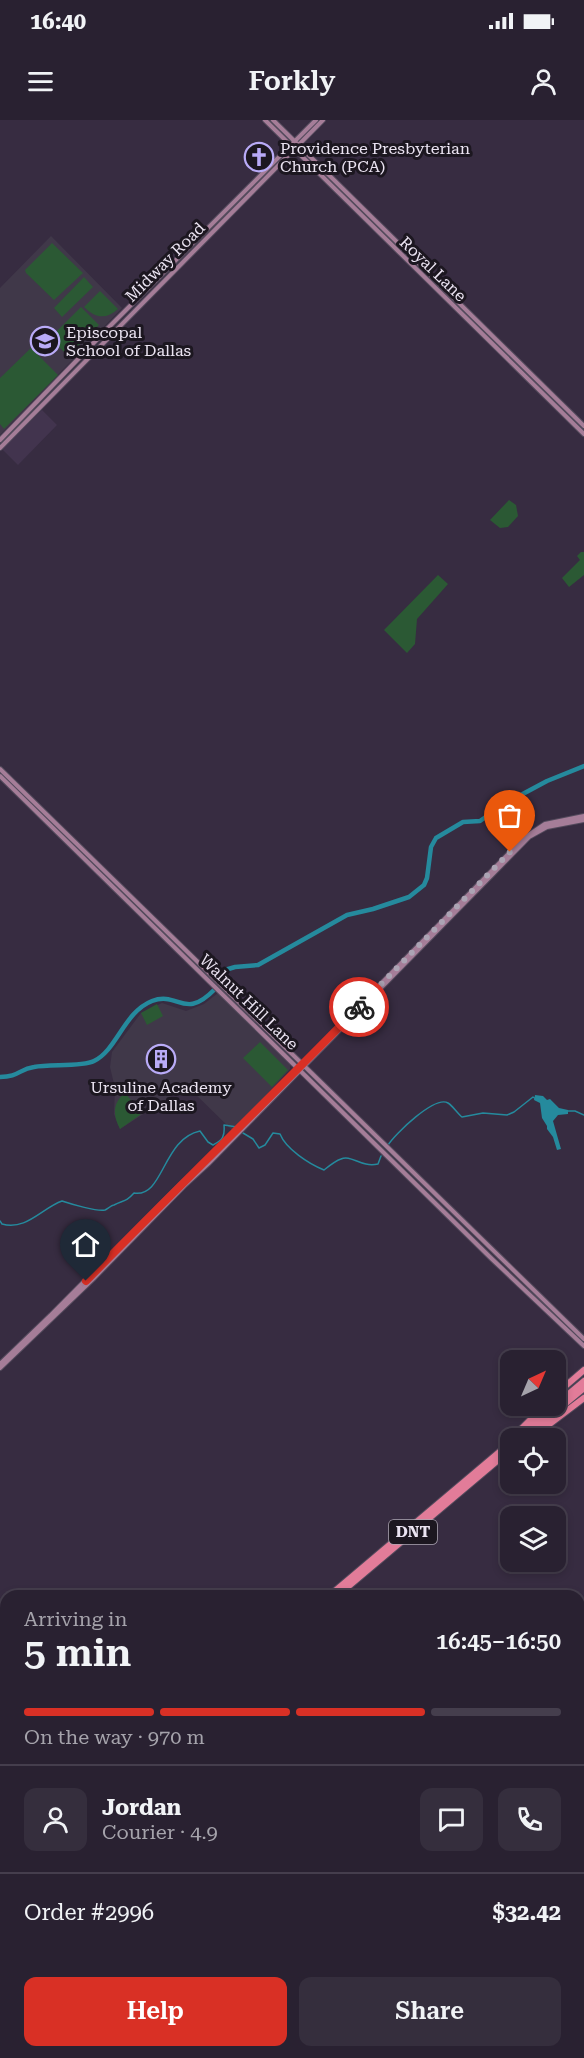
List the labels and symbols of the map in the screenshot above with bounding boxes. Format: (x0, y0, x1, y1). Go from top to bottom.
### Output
place label: Providence Presbyterian Church (PCA) (280, 139, 470, 176)
church icon: Providence Presbyterian Church (PCA) (243, 141, 275, 173)
street label: Midway Road (121, 218, 209, 306)
street label: Royal Lane (396, 233, 470, 306)
place label: Episcopal School of Dallas (66, 323, 192, 360)
school or university icon: Episcopal School of Dallas (29, 325, 61, 357)
pin (484, 790, 535, 852)
street label: Walnut Hill Lane (196, 950, 302, 1054)
courier (329, 977, 389, 1037)
building icon: Ursuline Academy of Dallas (145, 1043, 177, 1075)
place label: Ursuline Academy of Dallas (90, 1078, 232, 1115)
pin (60, 1219, 111, 1281)
north arrow (500, 1350, 566, 1416)
road number: DNT (389, 1520, 437, 1544)

